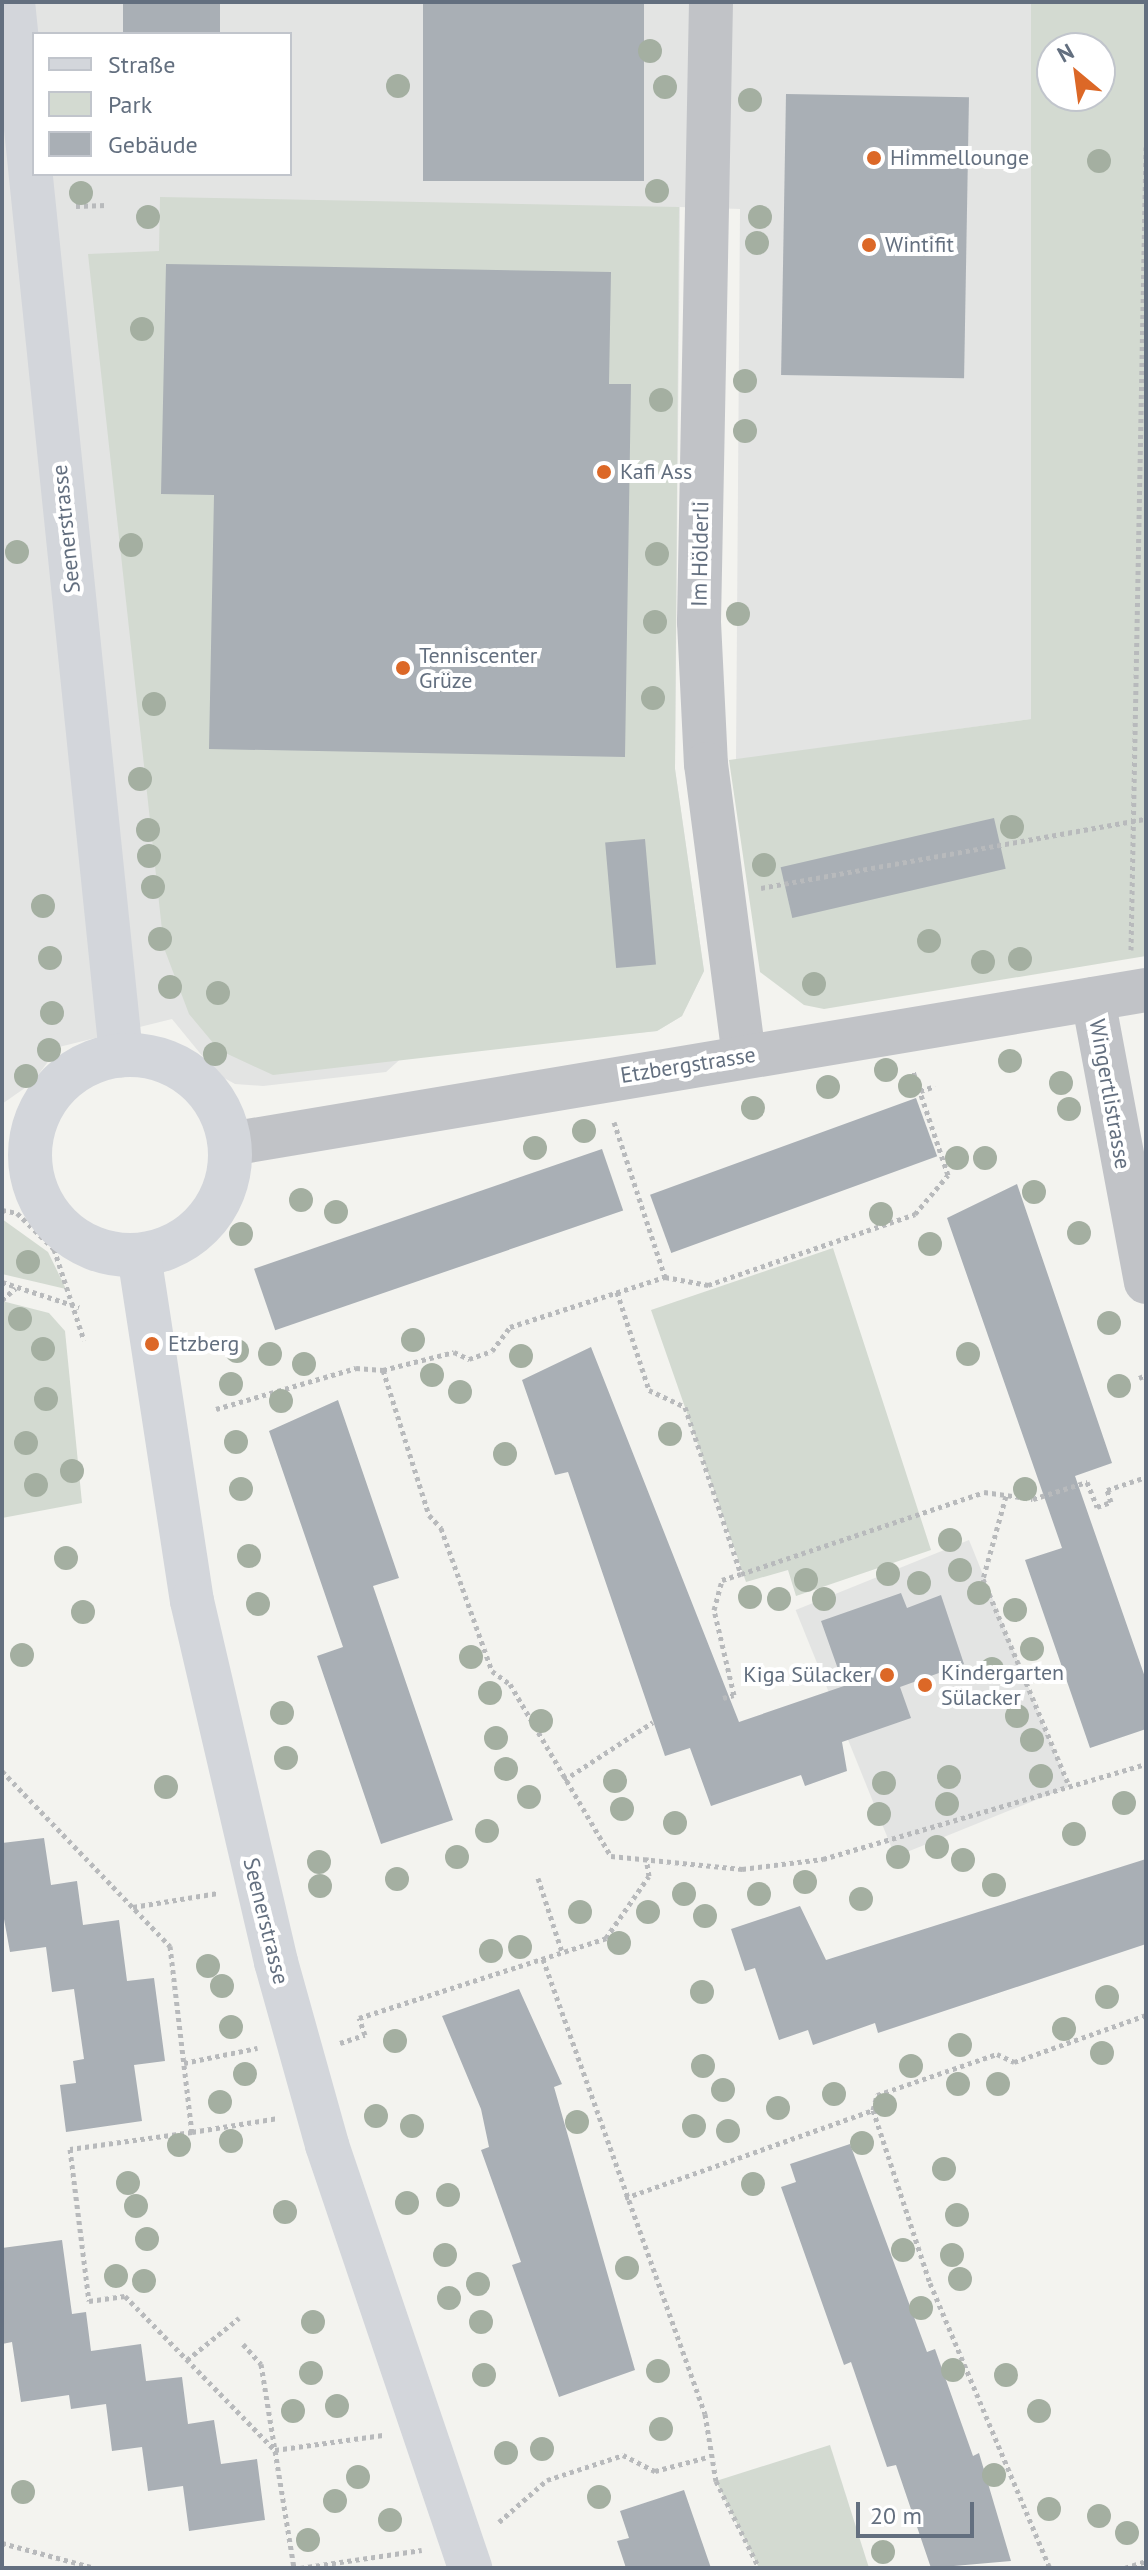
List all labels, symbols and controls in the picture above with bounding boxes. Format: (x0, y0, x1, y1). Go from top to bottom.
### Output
legend (32, 32, 292, 176)
north arrow (1036, 32, 1116, 112)
text: N (1052, 37, 1078, 69)
text: Straße (108, 49, 175, 80)
text: Park (108, 89, 152, 120)
text: Gebäude (108, 129, 198, 160)
place label: Himmellounge (890, 145, 1029, 171)
marker: Himmellounge (865, 149, 883, 167)
place label: Wintifit (885, 232, 954, 258)
marker: Wintifit (860, 236, 878, 254)
place label: Kafi Ass (620, 459, 693, 485)
street label: Seenerstrasse (46, 463, 86, 595)
marker: Kafi Ass (595, 463, 613, 481)
street label: Im Hölderli (686, 501, 714, 607)
place label: Tenniscenter Grüze (419, 642, 537, 694)
marker: Tenniscenter Grüze (394, 659, 412, 677)
street label: Wingertlistrasse (1084, 1017, 1136, 1171)
street label: Etzbergstrasse (619, 1041, 757, 1089)
place label: Etzberg (168, 1331, 239, 1357)
marker: Etzberg (143, 1335, 161, 1353)
place label: Kindergarten Sülacker (941, 1659, 1064, 1710)
place label: Kiga Sülacker (743, 1662, 871, 1688)
marker: Kiga Sülacker (878, 1666, 896, 1684)
marker: Kindergarten Sülacker (916, 1676, 934, 1694)
street label: Seenerstrasse (238, 1855, 294, 1987)
scale bar (860, 2486, 978, 2536)
text: 20 m (870, 2500, 922, 2531)

